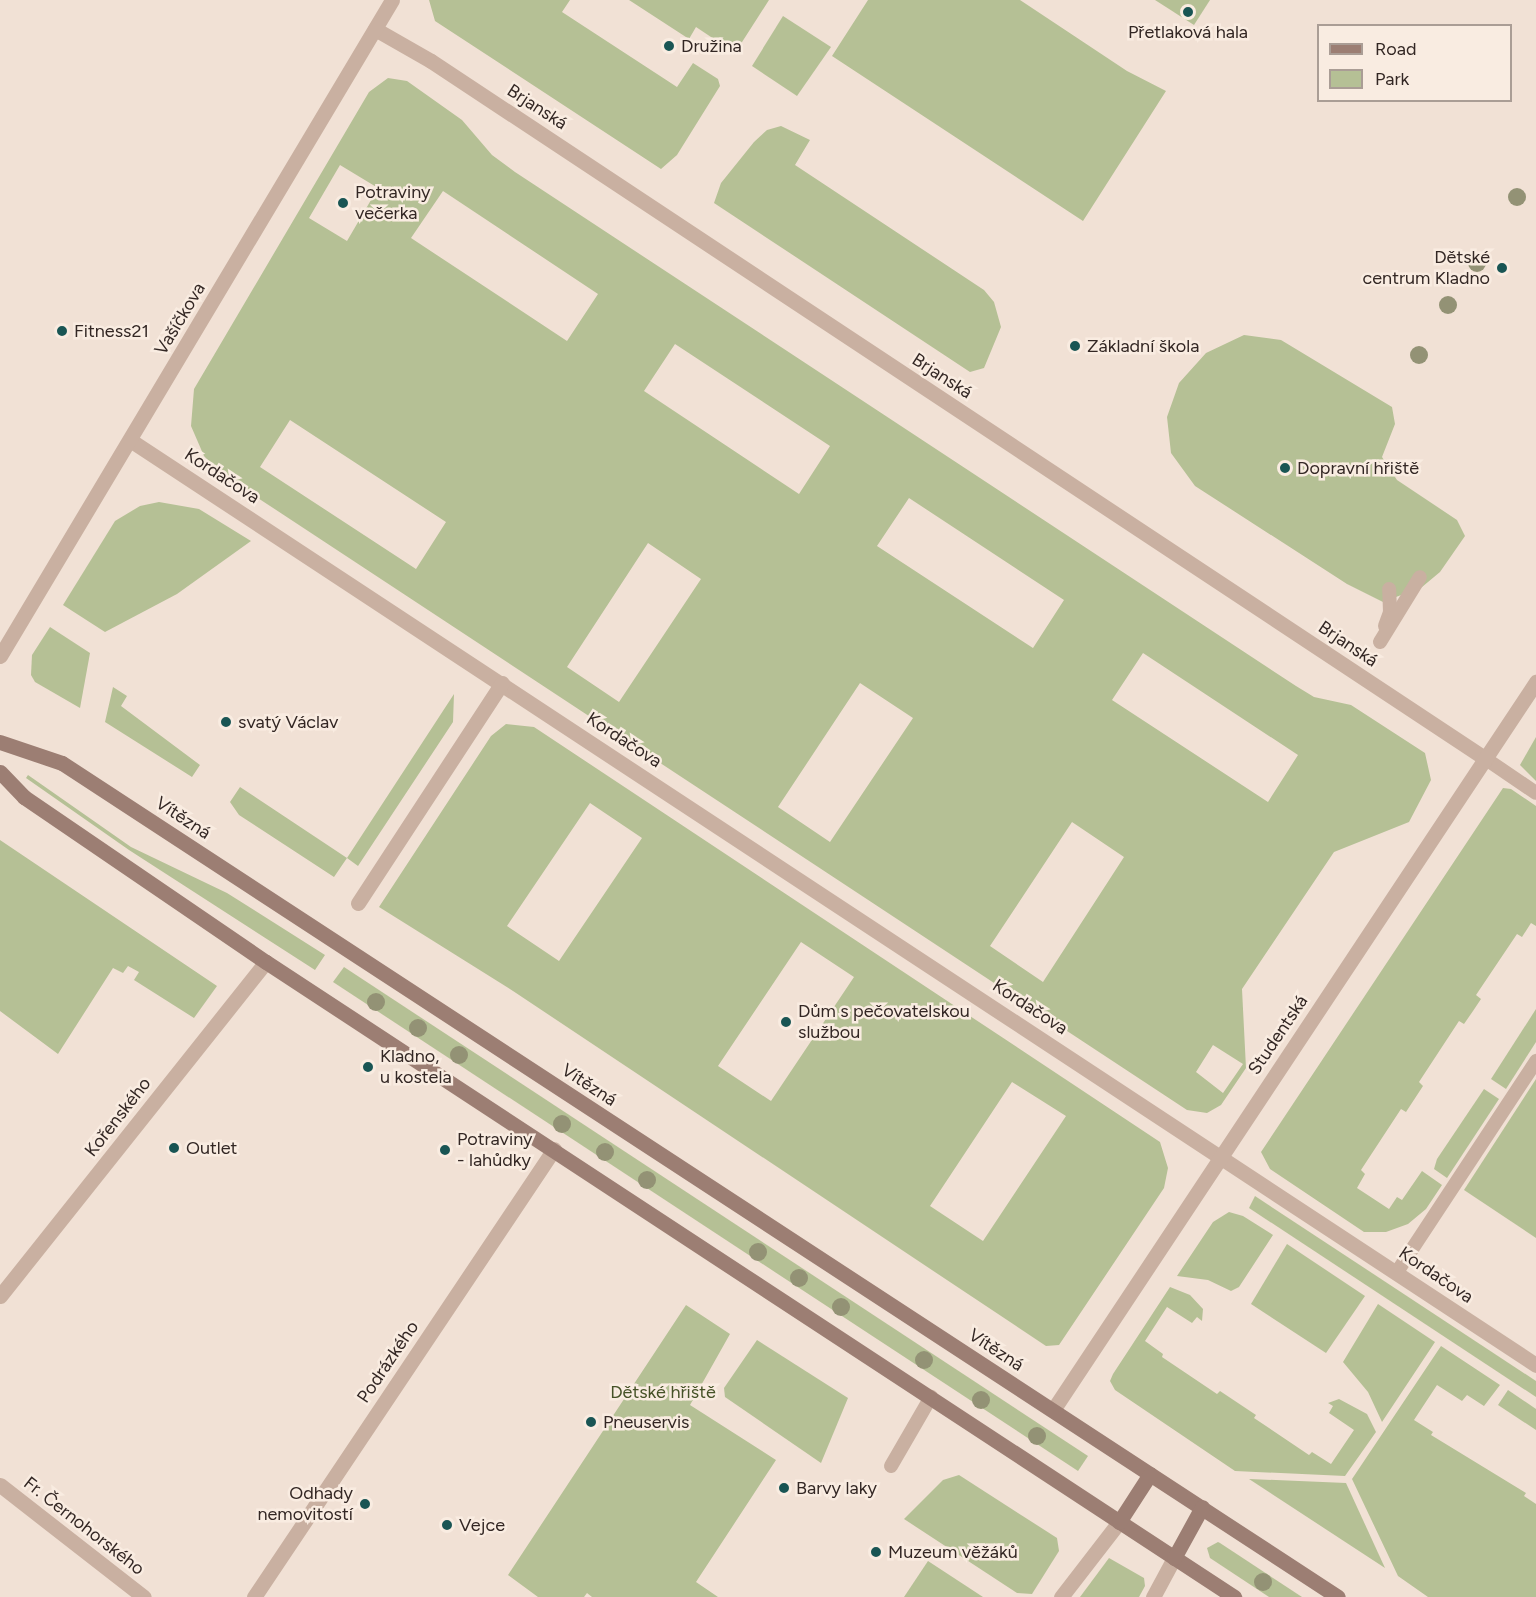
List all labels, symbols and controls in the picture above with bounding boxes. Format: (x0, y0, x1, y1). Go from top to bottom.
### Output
marker: Přetlaková hala (1181, 5, 1195, 19)
place label: Přetlaková hala (1128, 21, 1248, 43)
legend (1317, 24, 1512, 102)
place label: Družina (681, 35, 742, 57)
text: Road (1375, 38, 1416, 60)
marker: Družina (662, 39, 676, 53)
text: Park (1375, 68, 1409, 90)
street label: Brjanská (503, 80, 571, 134)
place label: Potraviny večerka (355, 182, 431, 224)
marker: Potraviny večerka (336, 196, 350, 210)
place label: Dětské centrum Kladno (1363, 247, 1490, 290)
marker: Dětské centrum Kladno (1495, 261, 1509, 275)
street label: Vašíčkova (150, 279, 210, 359)
place label: Fitness21 (74, 320, 149, 342)
marker: Fitness21 (55, 324, 69, 338)
place label: Základní škola (1087, 335, 1199, 357)
marker: Základní škola (1068, 339, 1082, 353)
street label: Brjanská (908, 349, 976, 403)
street label: Kordačova (180, 444, 264, 508)
place label: Dopravní hřiště (1297, 457, 1419, 479)
marker: Dopravní hřiště (1278, 461, 1292, 475)
street label: Brjanská (1314, 616, 1382, 672)
street label: Kordačova (582, 708, 666, 772)
place label: svatý Václav (238, 711, 338, 733)
marker: svatý Václav (219, 715, 233, 729)
street label: Vítězná (151, 792, 215, 844)
street label: Kordačova (988, 975, 1072, 1039)
street label: Studentská (1244, 991, 1312, 1079)
place label: Dům s pečovatelskou službou (798, 1001, 970, 1044)
marker: Dům s pečovatelskou službou (779, 1015, 793, 1029)
place label: Kladno, u kostela (380, 1046, 452, 1088)
street label: Vítězná (557, 1059, 621, 1111)
marker: Kladno, u kostela (361, 1060, 375, 1074)
street label: Kořenského (80, 1073, 156, 1161)
place label: Potraviny - lahůdky (457, 1129, 533, 1172)
place label: Outlet (186, 1137, 237, 1159)
marker: Outlet (167, 1141, 181, 1155)
marker: Potraviny - lahůdky (438, 1143, 452, 1157)
street label: Kordačova (1395, 1242, 1477, 1308)
street label: Podrázkého (353, 1317, 423, 1407)
street label: Vítězná (964, 1324, 1028, 1376)
park label: Dětské hřiště (610, 1381, 716, 1403)
place label: Pneuservis (603, 1411, 689, 1433)
marker: Pneuservis (584, 1415, 598, 1429)
street label: Fr. Černohorského (19, 1472, 149, 1580)
place label: Barvy laky (796, 1477, 877, 1499)
marker: Barvy laky (777, 1481, 791, 1495)
place label: Odhady nemovitostí (258, 1483, 353, 1526)
marker: Odhady nemovitostí (358, 1497, 372, 1511)
place label: Vejce (459, 1514, 505, 1536)
marker: Vejce (440, 1518, 454, 1532)
place label: Muzeum věžáků (888, 1541, 1018, 1563)
marker: Muzeum věžáků (869, 1545, 883, 1559)

